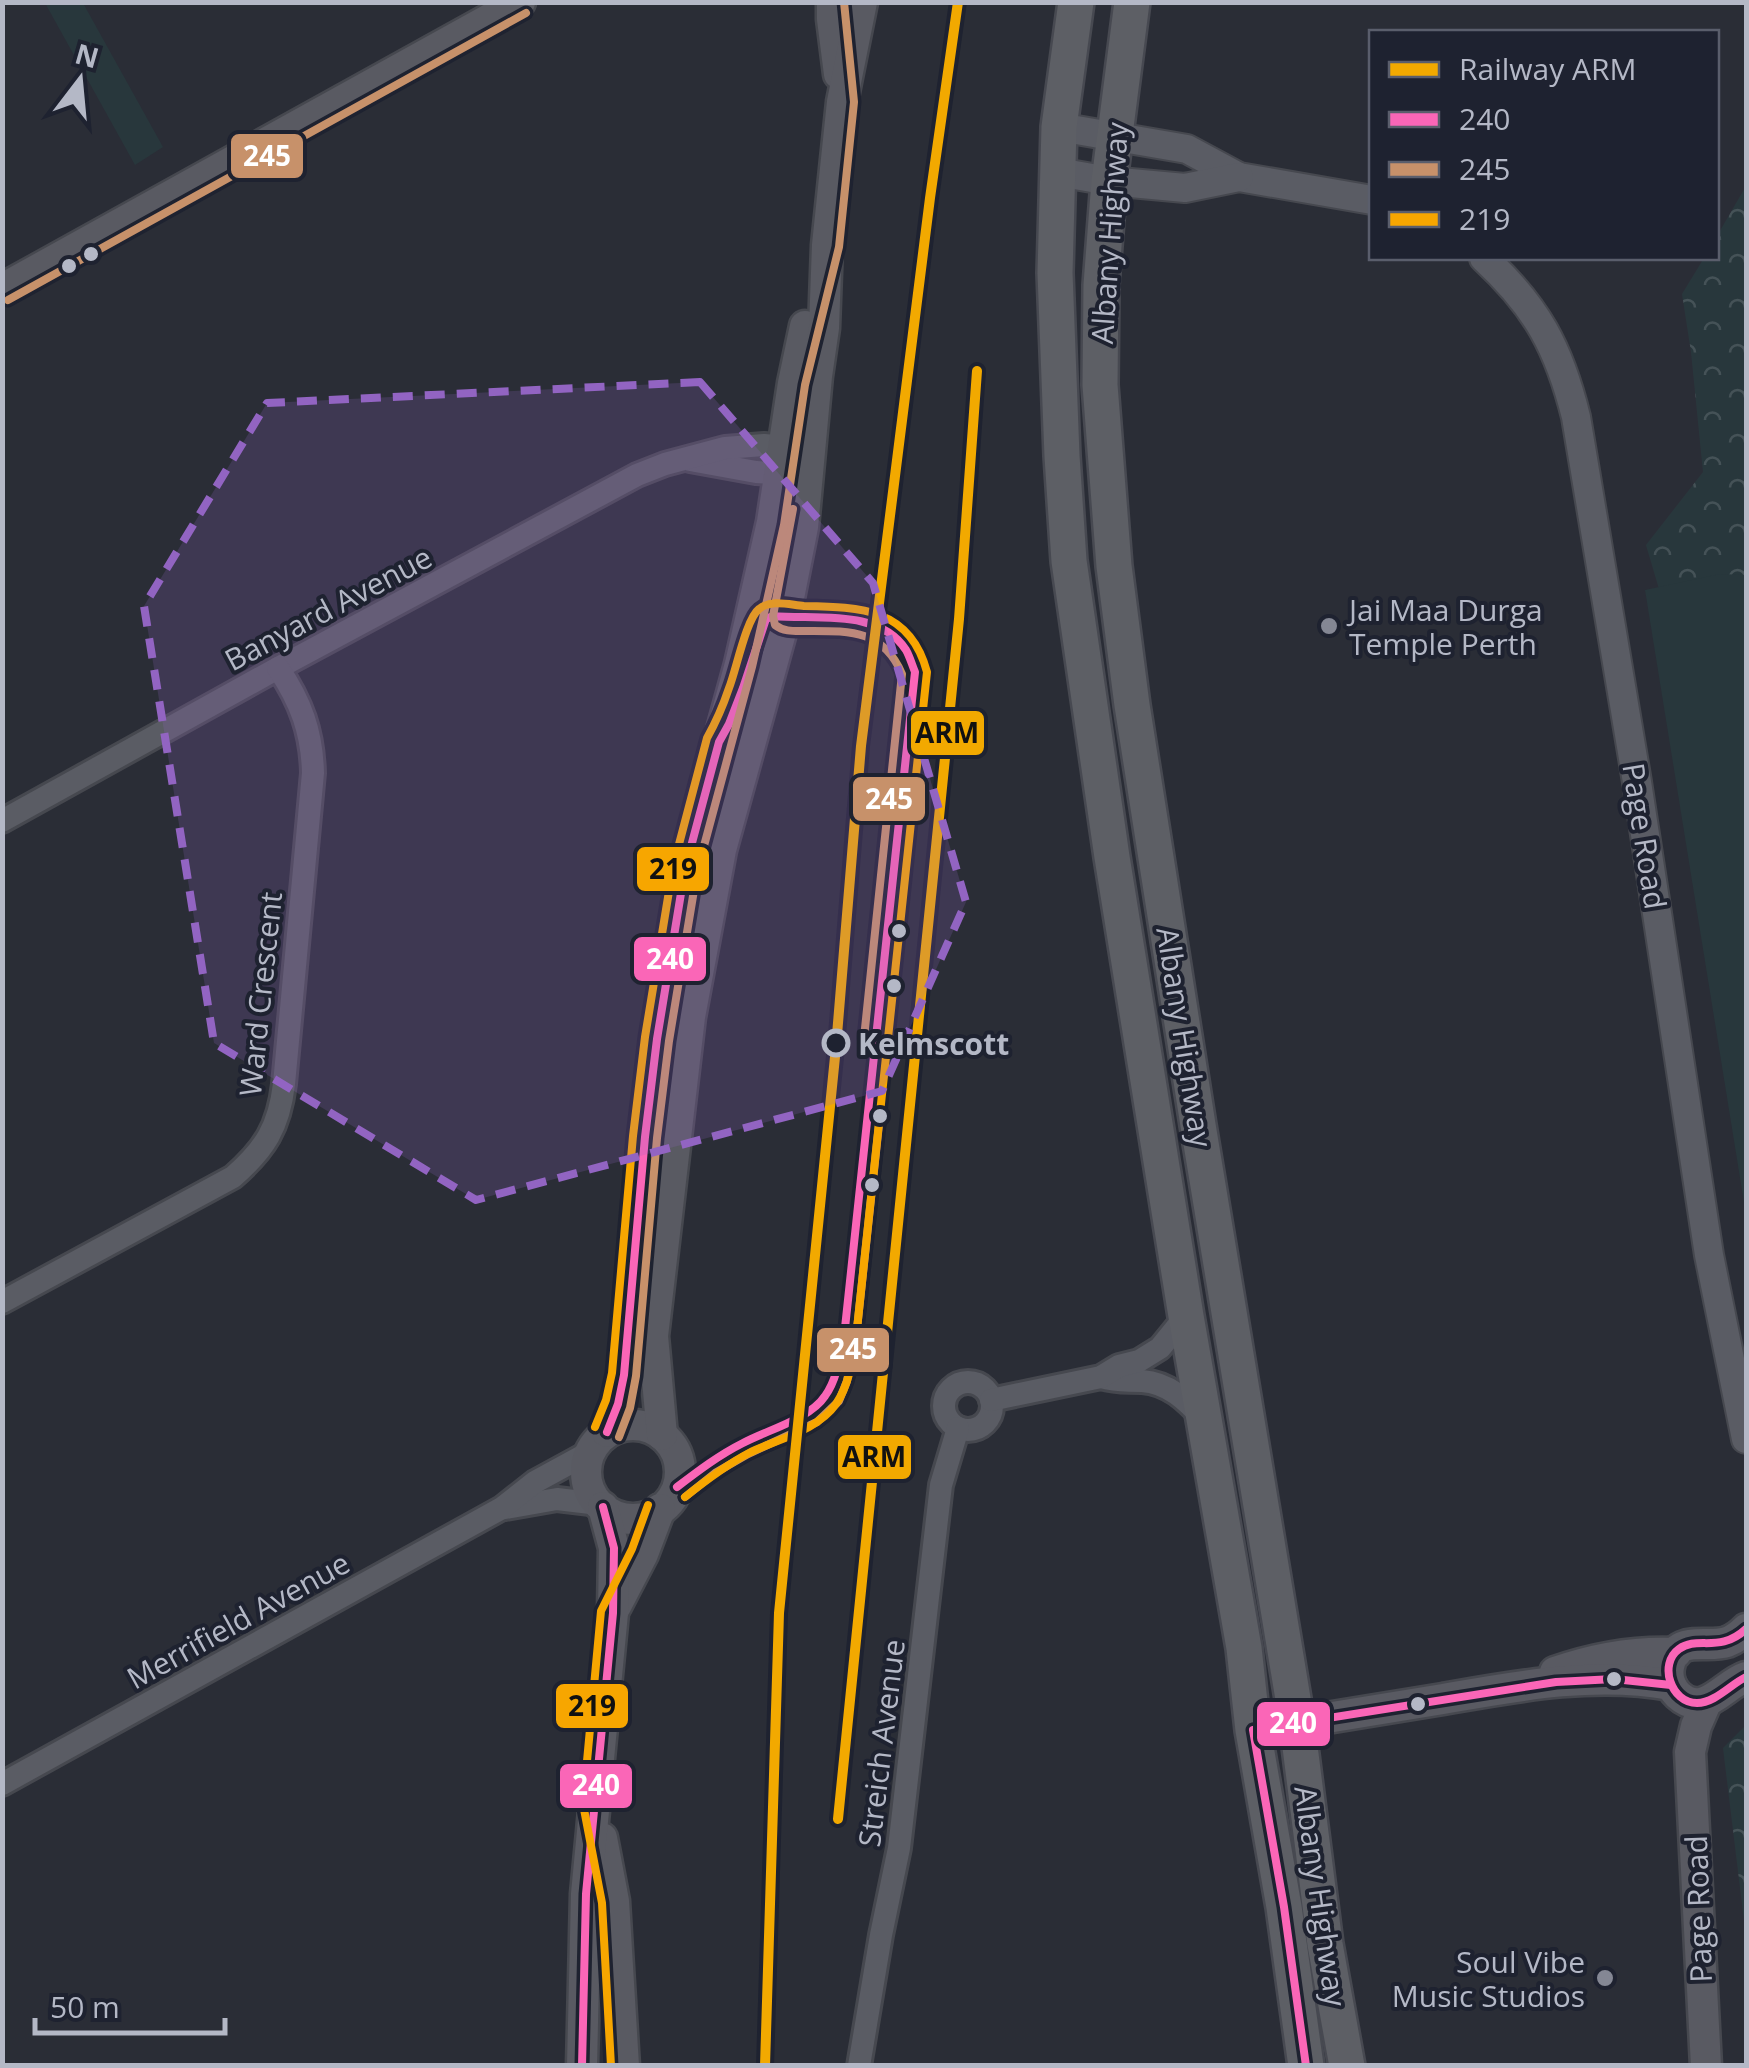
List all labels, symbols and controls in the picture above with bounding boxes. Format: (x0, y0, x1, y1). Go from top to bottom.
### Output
north arrow (30, 30, 130, 130)
legend (1369, 30, 1719, 260)
text: N (71, 34, 103, 76)
text: Railway ARM (1459, 48, 1637, 89)
text: 240 (1459, 98, 1510, 139)
street label: Albany Highway (1081, 120, 1137, 345)
line badge: 245 (229, 132, 305, 180)
text: 245 (243, 136, 291, 174)
text: 245 (1459, 148, 1510, 189)
text: 219 (1459, 198, 1510, 239)
unlabelled marker (81, 244, 101, 264)
unlabelled marker (59, 256, 79, 276)
street label: Banyard Avenue (217, 536, 439, 680)
place label: Jai Maa Durga Temple Perth (1346, 589, 1543, 664)
marker: Jai Maa Durga Temple Perth (1318, 615, 1340, 637)
line badge: ARM (909, 709, 986, 757)
text: ARM (915, 713, 979, 751)
street label: Page Road (1613, 760, 1677, 912)
line badge: 245 (851, 775, 927, 823)
text: 245 (865, 779, 913, 817)
line badge: 219 (635, 845, 711, 893)
text: 219 (649, 849, 697, 887)
street label: Ward Crescent (229, 890, 291, 1098)
unlabelled marker (889, 921, 909, 941)
street label: Albany Highway (1147, 924, 1223, 1151)
line badge: 240 (632, 935, 708, 983)
text: 240 (646, 939, 694, 977)
unlabelled marker (884, 976, 904, 996)
place label: Kelmscott (858, 1023, 1009, 1064)
marker: Kelmscott (823, 1030, 849, 1056)
unlabelled marker (870, 1106, 890, 1126)
unlabelled marker (862, 1175, 882, 1195)
line badge: 245 (815, 1326, 891, 1374)
text: 245 (829, 1329, 877, 1367)
line badge: ARM (836, 1433, 913, 1481)
text: ARM (842, 1437, 906, 1475)
street label: Merrifield Avenue (119, 1542, 357, 1698)
street label: Streich Avenue (848, 1637, 914, 1849)
unlabelled marker (1604, 1669, 1624, 1689)
line badge: 219 (554, 1682, 630, 1730)
text: 219 (568, 1686, 616, 1724)
unlabelled marker (1408, 1694, 1428, 1714)
line badge: 240 (1255, 1700, 1332, 1748)
text: 240 (1269, 1703, 1317, 1741)
line badge: 240 (558, 1762, 634, 1810)
text: 240 (572, 1765, 620, 1803)
street label: Albany Highway (1285, 1783, 1357, 2010)
street label: Page Road (1675, 1835, 1721, 1983)
place label: Soul Vibe Music Studios (1392, 1941, 1585, 2016)
marker: Soul Vibe Music Studios (1594, 1967, 1616, 1989)
scale bar (35, 1973, 225, 2035)
text: 50 m (50, 1986, 120, 2027)

